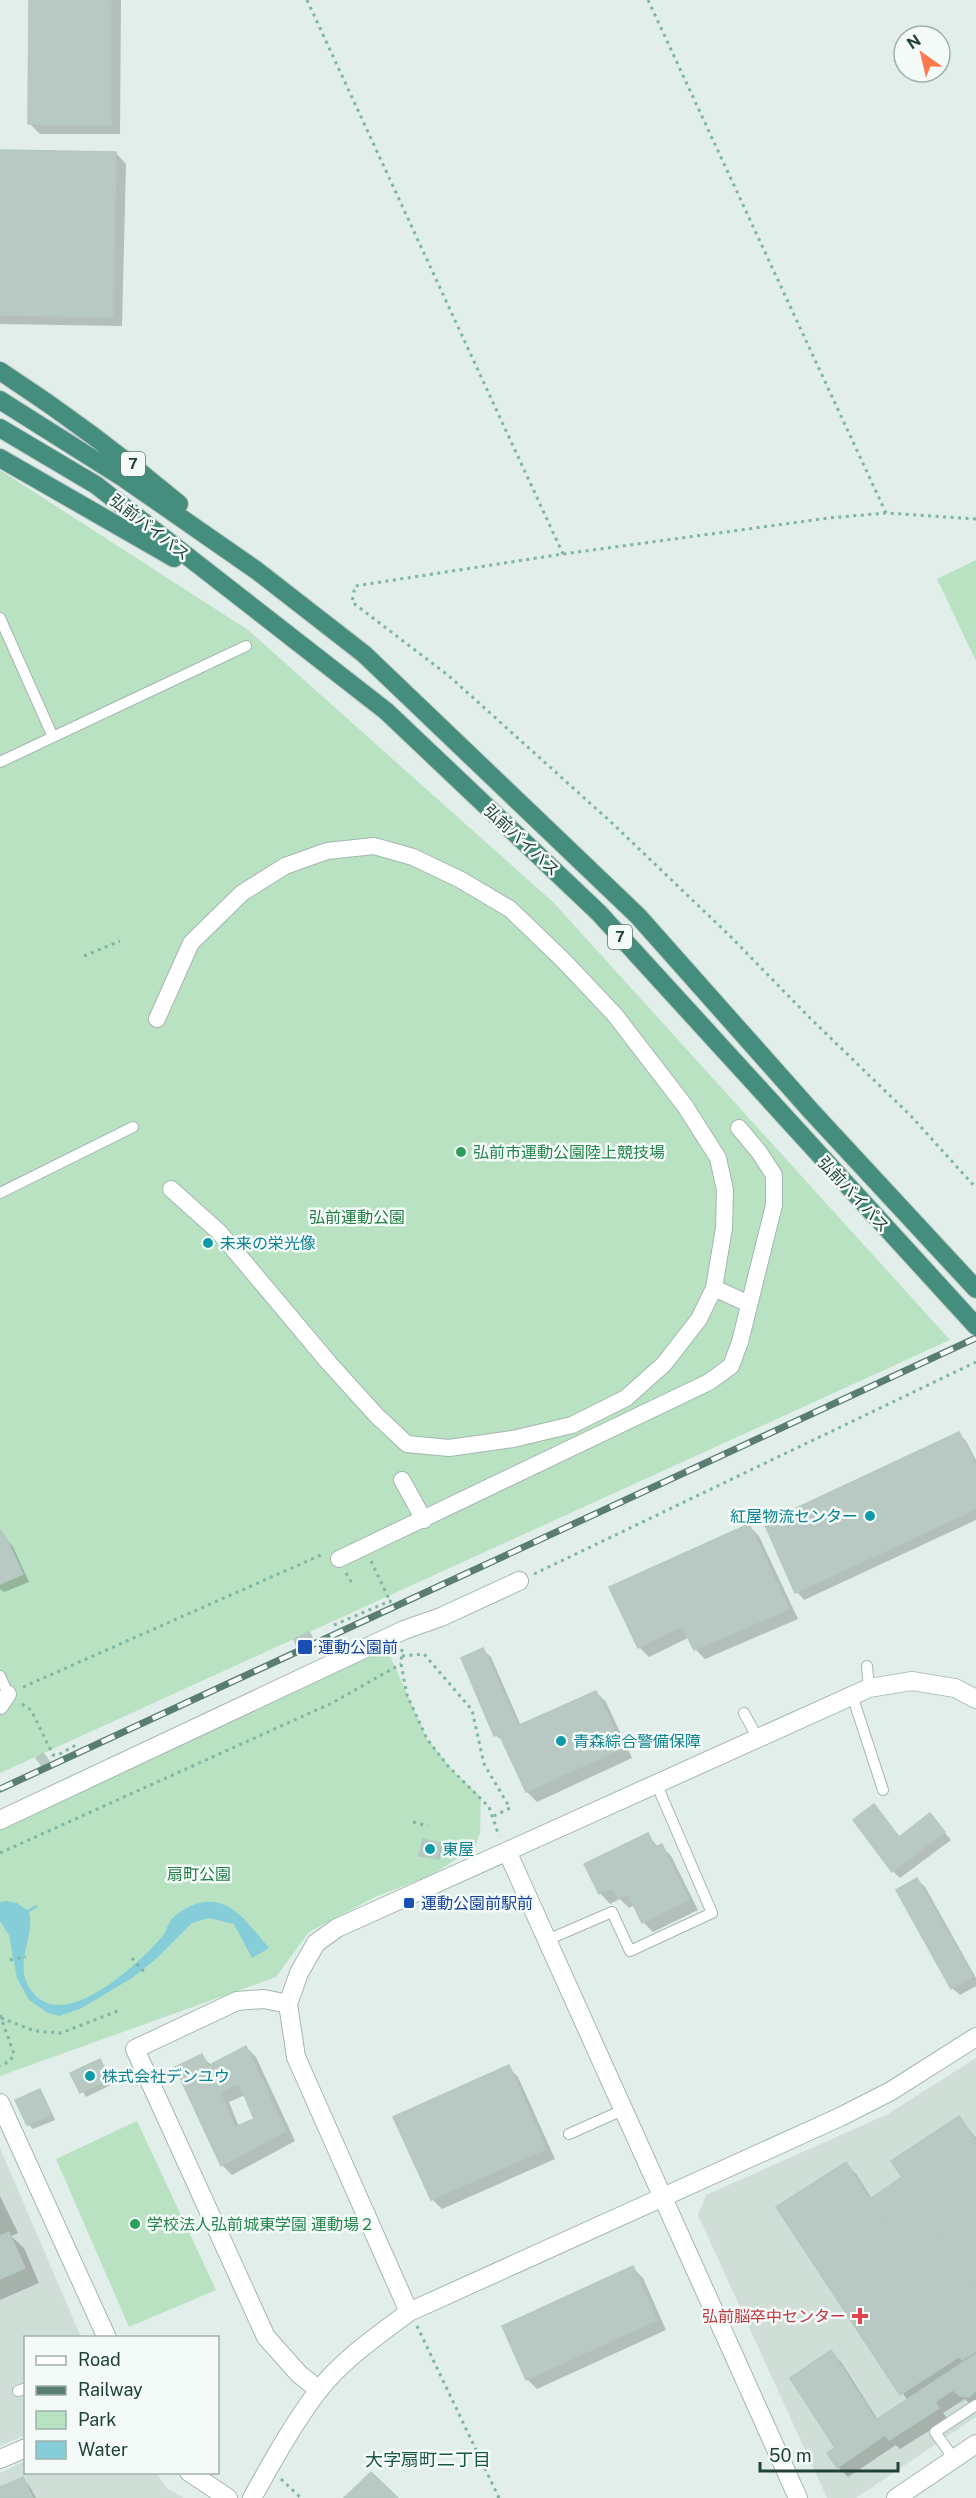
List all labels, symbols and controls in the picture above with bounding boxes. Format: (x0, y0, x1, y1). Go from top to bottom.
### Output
north arrow (892, 24, 952, 84)
text: N (903, 31, 924, 53)
road number: 7 (121, 452, 145, 476)
street label: 弘前バイパス (106, 490, 193, 564)
street label: 弘前バイパス (480, 801, 563, 880)
road number: 7 (608, 925, 632, 949)
place label: 弘前市運動公園陸上競技場 (473, 1143, 665, 1162)
marker: 弘前市運動公園陸上競技場 (454, 1145, 468, 1159)
street label: 弘前バイパス (814, 1153, 893, 1236)
park label: 弘前運動公園 (309, 1208, 405, 1227)
place label: 未来の栄光像 (220, 1234, 316, 1253)
marker: 未来の栄光像 (201, 1236, 215, 1250)
place label: 紅屋物流センター (730, 1507, 858, 1526)
marker: 紅屋物流センター (863, 1509, 877, 1523)
marker: 運動公園前 (296, 1638, 314, 1656)
place label: 運動公園前 (318, 1638, 398, 1657)
place label: 青森綜合警備保障 (573, 1732, 701, 1751)
marker: 青森綜合警備保障 (554, 1734, 568, 1748)
place label: 東屋 (442, 1840, 474, 1859)
marker: 東屋 (423, 1842, 437, 1856)
park label: 扇町公園 (167, 1865, 231, 1884)
place label: 運動公園前駅前 (421, 1894, 533, 1913)
marker: 運動公園前駅前 (402, 1896, 416, 1910)
place label: 株式会社デンユウ (102, 2067, 230, 2086)
marker: 株式会社デンユウ (83, 2069, 97, 2083)
place label: 学校法人弘前城東学園 運動場２ (147, 2215, 375, 2234)
marker: 学校法人弘前城東学園 運動場２ (128, 2217, 142, 2231)
place label: 弘前脳卒中センター (702, 2307, 846, 2326)
marker: 弘前脳卒中センター (851, 2307, 869, 2325)
legend (24, 2336, 219, 2474)
text: Road (78, 2349, 121, 2370)
text: Railway (78, 2379, 143, 2400)
text: Park (78, 2409, 116, 2430)
scale bar (760, 2435, 898, 2473)
text: Water (78, 2439, 128, 2460)
text: 50 m (769, 2445, 812, 2466)
district label: 大字扇町二丁目 (365, 2449, 491, 2470)

